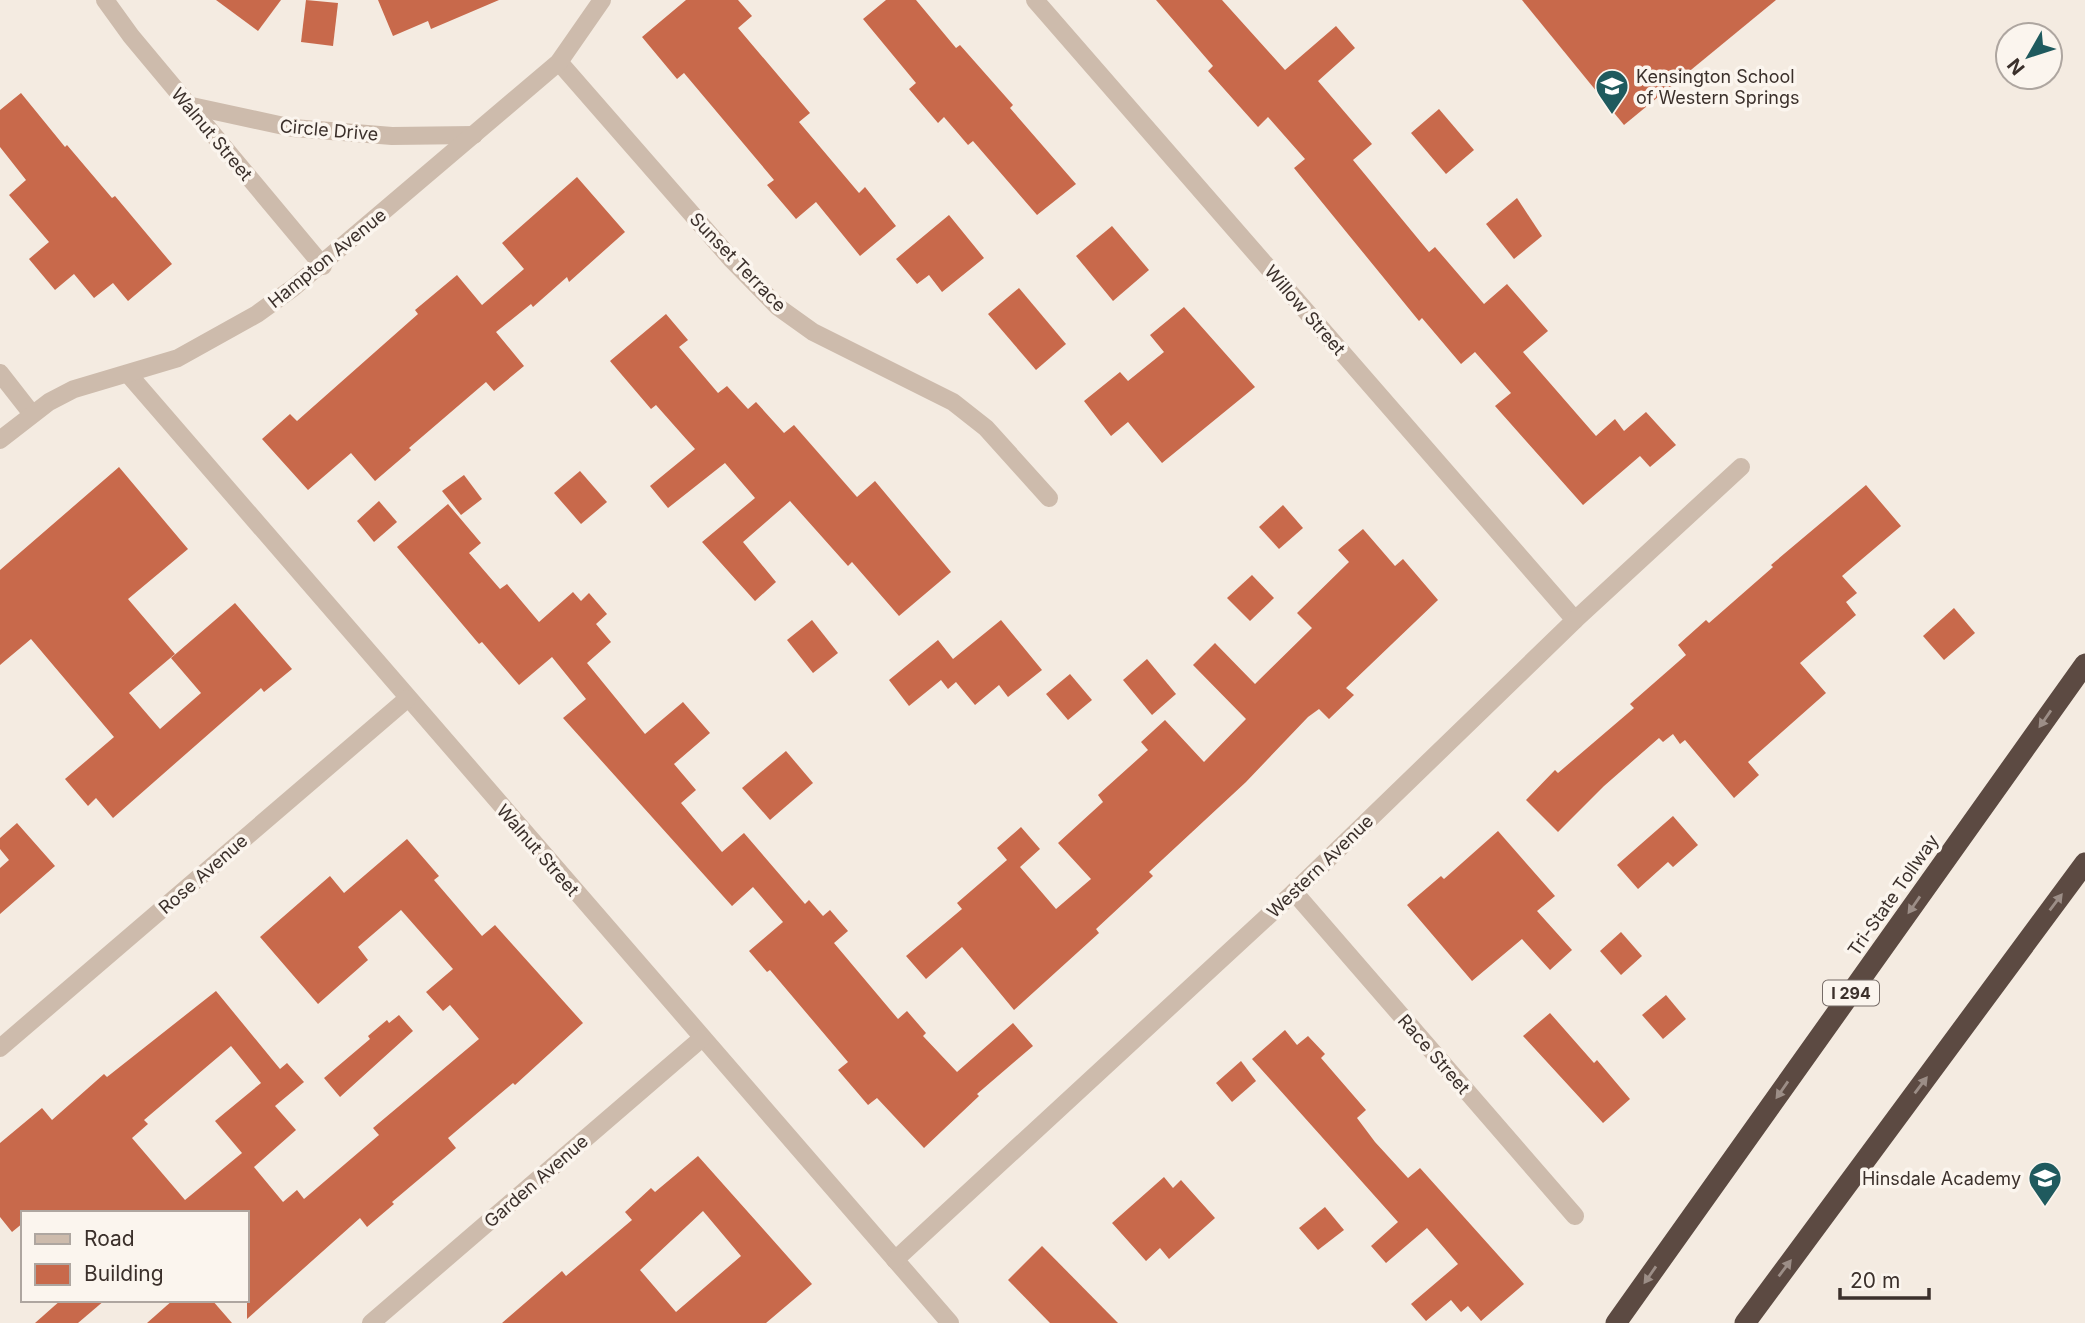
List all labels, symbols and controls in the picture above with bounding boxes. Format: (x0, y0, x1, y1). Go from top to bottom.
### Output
north arrow (1994, 21, 2064, 91)
text: N (2003, 54, 2030, 79)
place label: Kensington School of Western Springs (1636, 66, 1799, 108)
school or university icon: Kensington School of Western Springs (1593, 67, 1631, 116)
street label: Walnut Street (167, 83, 257, 185)
street label: Circle Drive (279, 115, 379, 145)
street label: Hampton Avenue (264, 204, 390, 312)
street label: Sunset Terrace (686, 208, 790, 316)
street label: Willow Street (1260, 261, 1350, 359)
one-way arrow (2039, 710, 2053, 728)
street label: Walnut Street (493, 800, 583, 900)
street label: Western Avenue (1263, 810, 1377, 922)
street label: Rose Avenue (154, 830, 252, 918)
street label: Tri-State Tollway (1843, 830, 1943, 960)
one-way arrow (2049, 893, 2063, 912)
one-way arrow (1907, 896, 1921, 914)
road number: I 294 (1823, 981, 1879, 1006)
street label: Race Street (1394, 1010, 1474, 1098)
one-way arrow (1913, 1076, 1927, 1094)
one-way arrow (1775, 1081, 1789, 1099)
street label: Garden Avenue (480, 1130, 592, 1232)
school or university icon: Hinsdale Academy (2026, 1159, 2064, 1208)
place label: Hinsdale Academy (1862, 1168, 2021, 1189)
legend (21, 1211, 248, 1302)
text: Road (84, 1226, 135, 1251)
scale bar (1840, 1256, 1929, 1300)
one-way arrow (1778, 1259, 1792, 1277)
text: Building (84, 1261, 164, 1286)
one-way arrow (1643, 1266, 1657, 1284)
text: 20 m (1850, 1268, 1900, 1293)

